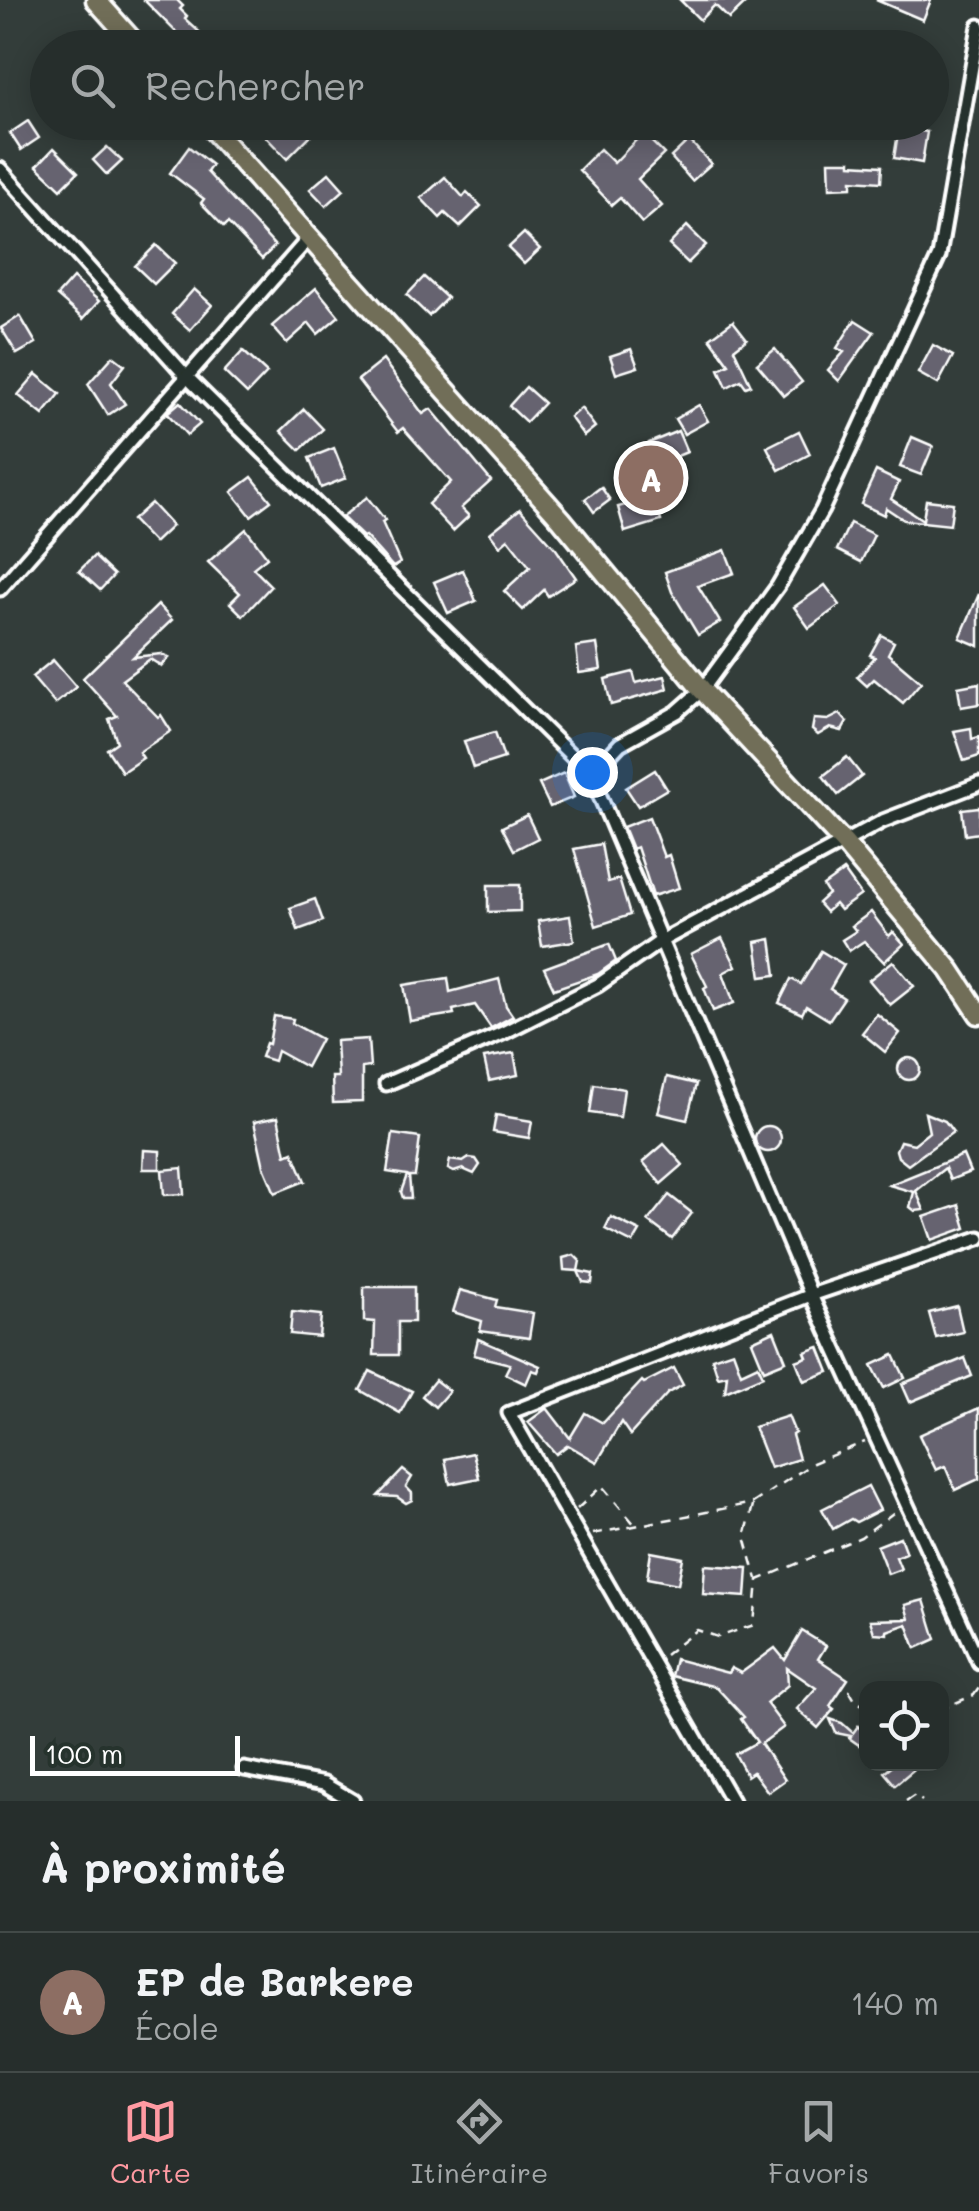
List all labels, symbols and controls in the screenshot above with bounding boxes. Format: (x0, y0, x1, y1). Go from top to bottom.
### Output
search box (30, 30, 949, 140)
icon: search (65, 58, 120, 113)
text: Rechercher (145, 60, 366, 110)
pin: A (618, 440, 684, 516)
your location (567, 747, 618, 798)
map controls (859, 1681, 949, 1771)
button: locate (859, 1681, 949, 1771)
scale bar (30, 1731, 240, 1776)
text: 100 m (45, 1735, 123, 1771)
text: À proximité (40, 1839, 286, 1894)
text: EP de Barkere (135, 1956, 414, 2006)
text: A (61, 1981, 84, 2023)
text: 140 m (850, 1981, 939, 2023)
text: École (135, 2006, 219, 2048)
tab: Carte (110, 2094, 191, 2190)
tab: Itinéraire (411, 2094, 548, 2190)
tab: Favoris (768, 2094, 869, 2190)

